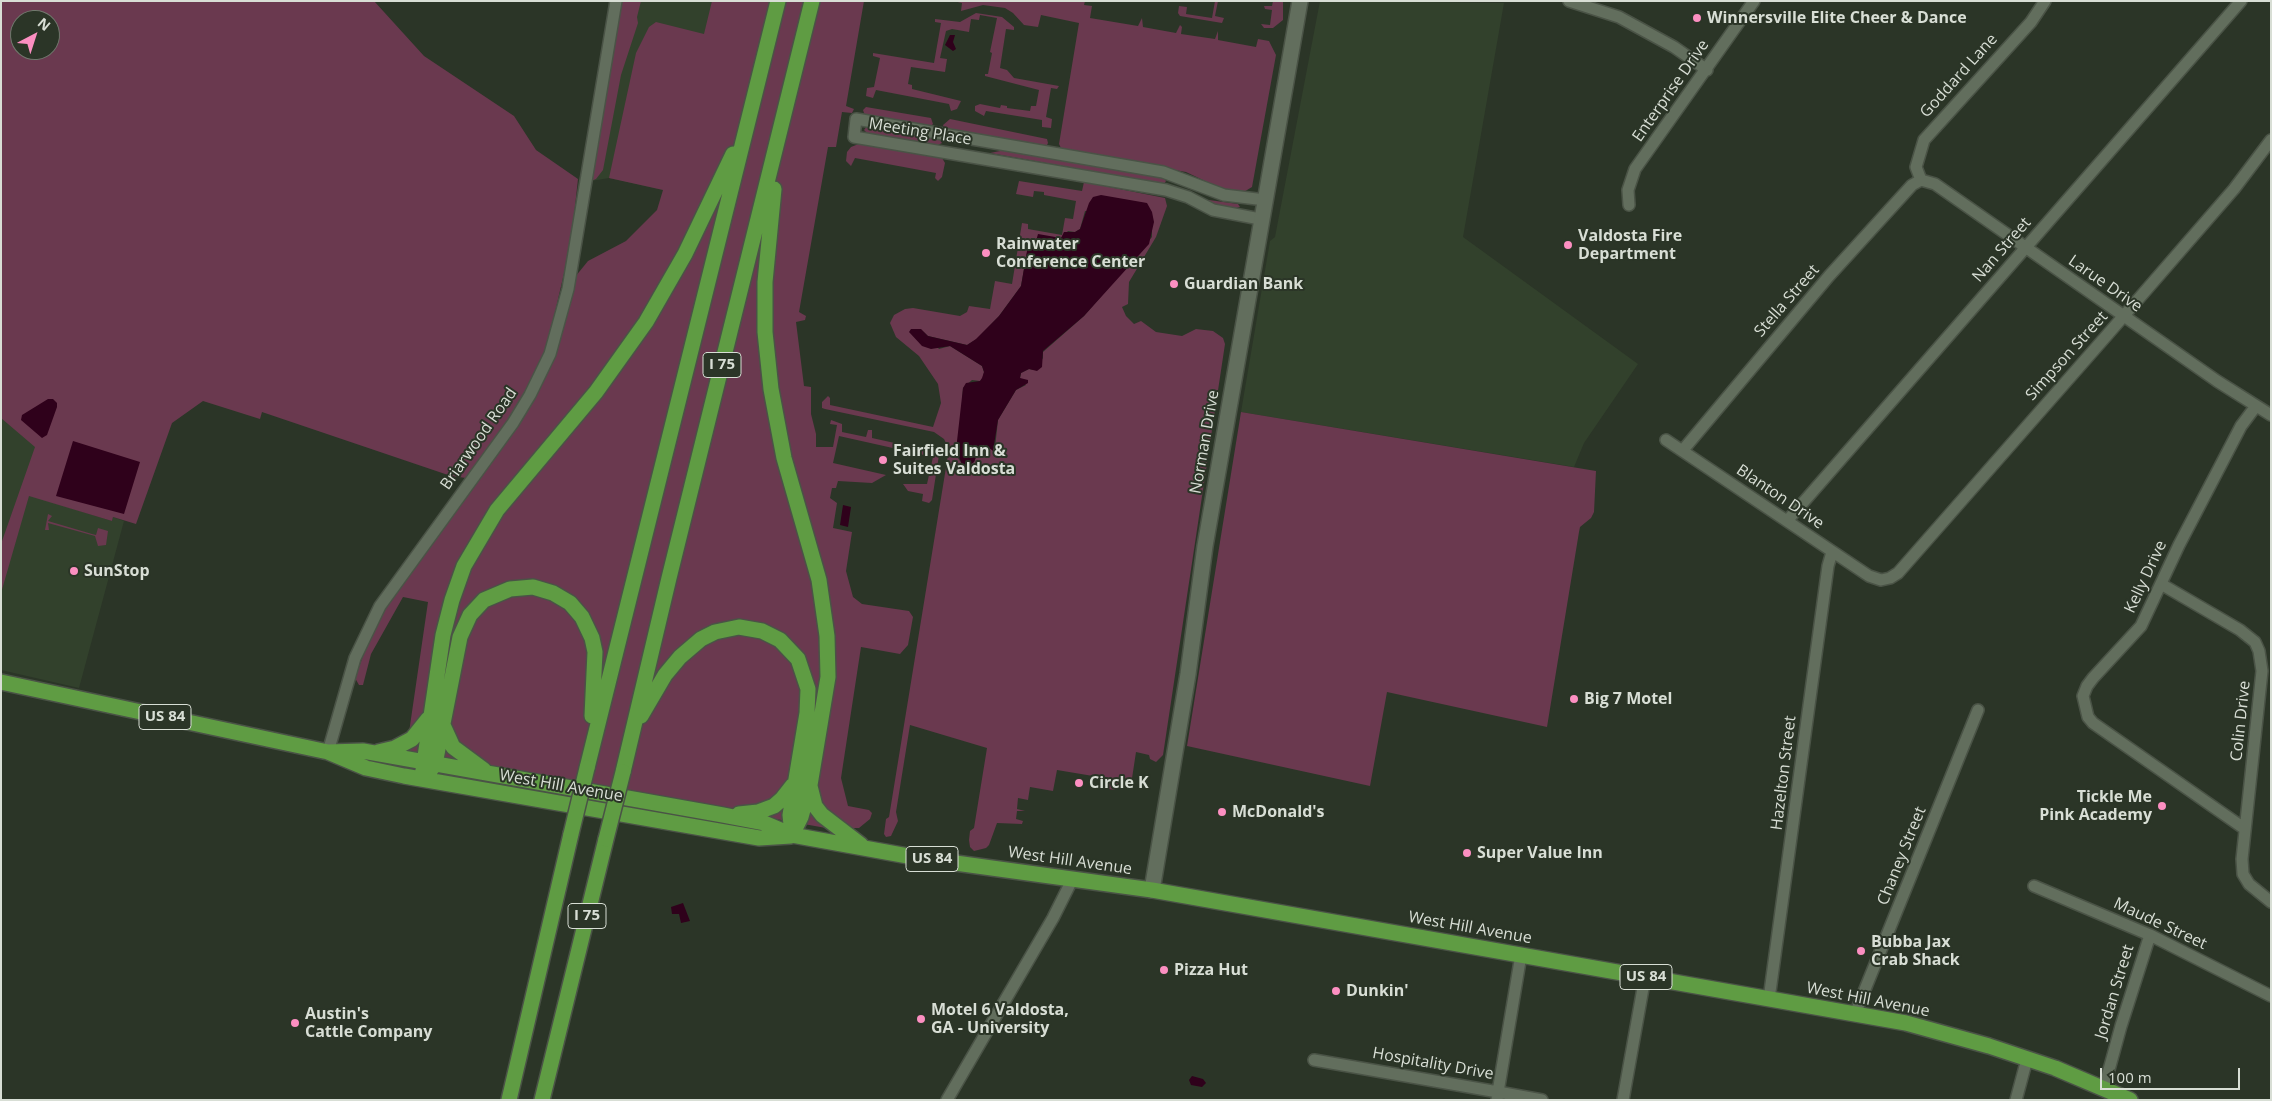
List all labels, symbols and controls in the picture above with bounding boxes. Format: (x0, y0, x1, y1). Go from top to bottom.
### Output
place label: Winnersville Elite Cheer & Dance (1707, 8, 1967, 28)
north arrow (10, 10, 60, 60)
marker: Winnersville Elite Cheer & Dance (1691, 12, 1703, 24)
text: N (34, 13, 55, 35)
street label: Goddard Lane (1916, 30, 2002, 122)
street label: Enterprise Drive (1629, 36, 1713, 146)
street label: Meeting Place (867, 114, 973, 150)
street label: Nan Street (1969, 214, 2035, 286)
place label: Valdosta Fire Department (1578, 226, 1682, 264)
place label: Rainwater Conference Center (996, 234, 1145, 272)
marker: Valdosta Fire Department (1562, 239, 1574, 251)
marker: Rainwater Conference Center (980, 247, 992, 259)
street label: Larue Drive (2064, 252, 2146, 316)
street label: Stella Street (1750, 261, 1824, 341)
place label: Guardian Bank (1184, 274, 1303, 294)
marker: Guardian Bank (1168, 278, 1180, 290)
street label: Simpson Street (2022, 307, 2112, 405)
road number: I 75 (703, 352, 741, 378)
street label: Briarwood Road (437, 384, 521, 494)
street label: Norman Drive (1186, 389, 1224, 495)
place label: Fairfield Inn & Suites Valdosta (893, 441, 1015, 479)
marker: Fairfield Inn & Suites Valdosta (877, 454, 889, 466)
street label: Blanton Drive (1733, 461, 1827, 533)
street label: Kelly Drive (2121, 538, 2171, 616)
place label: SunStop (84, 561, 150, 581)
marker: SunStop (68, 565, 80, 577)
street label: Colin Drive (2227, 680, 2255, 762)
place label: Big 7 Motel (1584, 689, 1672, 709)
marker: Big 7 Motel (1568, 693, 1580, 705)
road number: US 84 (139, 704, 191, 730)
street label: Hazelton Street (1767, 715, 1801, 831)
street label: West Hill Avenue (498, 766, 624, 806)
place label: Circle K (1089, 773, 1149, 793)
marker: Circle K (1073, 777, 1085, 789)
place label: Tickle Me Pink Academy (2039, 787, 2152, 825)
marker: Tickle Me Pink Academy (2156, 800, 2168, 812)
place label: McDonald's (1232, 802, 1324, 822)
street label: Chaney Street (1874, 804, 1930, 908)
marker: McDonald's (1216, 806, 1228, 818)
street label: West Hill Avenue (1007, 843, 1133, 879)
place label: Super Value Inn (1477, 843, 1603, 863)
road number: US 84 (906, 846, 958, 872)
marker: Super Value Inn (1461, 847, 1473, 859)
street label: Maude Street (2110, 894, 2210, 954)
road number: I 75 (568, 904, 606, 928)
street label: West Hill Avenue (1407, 908, 1533, 948)
place label: Bubba Jax Crab Shack (1871, 932, 1960, 970)
street label: Jordan Street (2092, 942, 2138, 1042)
marker: Bubba Jax Crab Shack (1855, 945, 1867, 957)
place label: Pizza Hut (1174, 960, 1248, 980)
marker: Pizza Hut (1158, 964, 1170, 976)
road number: US 84 (1620, 964, 1672, 990)
street label: West Hill Avenue (1805, 979, 1931, 1021)
place label: Dunkin' (1346, 981, 1408, 1001)
marker: Dunkin' (1330, 985, 1342, 997)
place label: Motel 6 Valdosta, GA - University (931, 1000, 1069, 1038)
place label: Austin's Cattle Company (305, 1004, 432, 1042)
marker: Motel 6 Valdosta, GA - University (915, 1013, 927, 1025)
marker: Austin's Cattle Company (289, 1017, 301, 1029)
street label: Hospitality Drive (1371, 1044, 1495, 1084)
scale bar (2102, 1058, 2242, 1090)
text: 100 m (2108, 1067, 2152, 1087)

